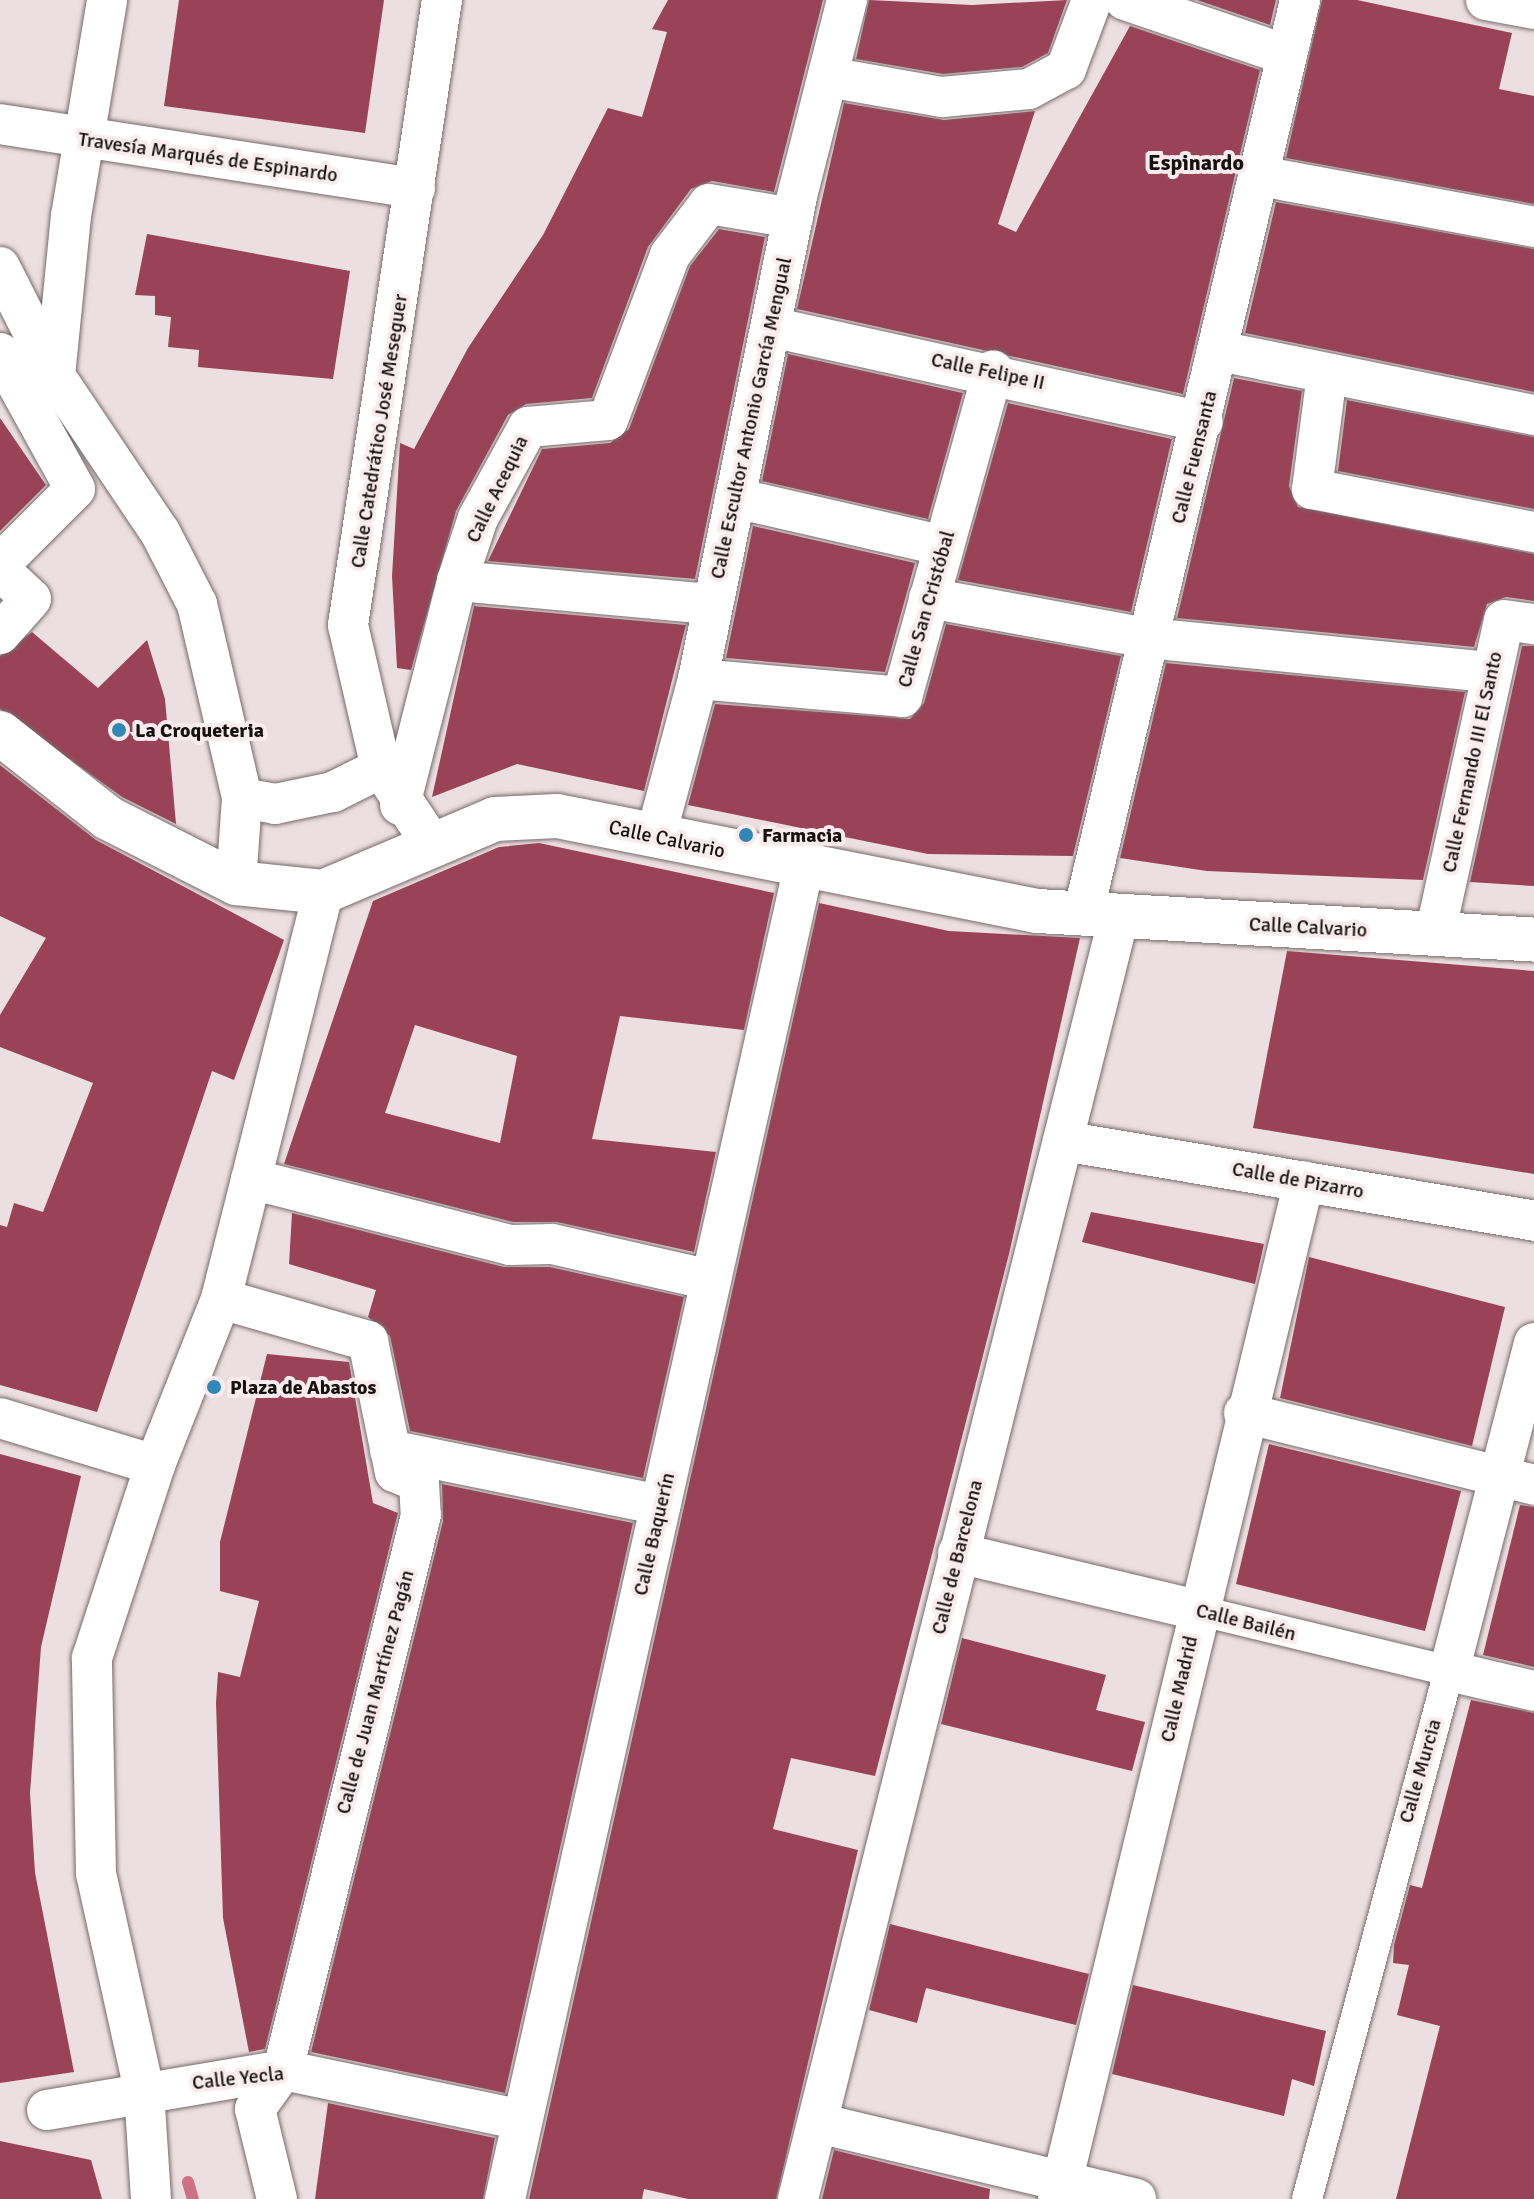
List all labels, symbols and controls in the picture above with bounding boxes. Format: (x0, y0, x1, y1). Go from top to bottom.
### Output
street label: Travesía Marqués de Espinardo (77, 127, 339, 187)
district label: Espinardo (1148, 150, 1244, 176)
street label: Calle Escultor Antonio García Mengual (705, 255, 797, 581)
street label: Calle Catedrático José Meseguer (345, 292, 413, 570)
street label: Calle Felipe II (929, 347, 1047, 395)
street label: Calle Fuensanta (1166, 388, 1222, 526)
street label: Calle Acequia (461, 432, 533, 546)
street label: Calle San Cristóbal (892, 528, 960, 690)
street label: Calle Fernando III El Santo (1437, 649, 1507, 875)
place label: La Croqueteria (135, 718, 264, 742)
marker: La Croqueteria (110, 721, 128, 739)
street label: Calle Calvario (607, 815, 727, 863)
place label: Farmacia (762, 823, 842, 847)
marker: Farmacia (737, 826, 755, 844)
street label: Calle Calvario (1248, 912, 1368, 942)
street label: Calle de Pizarro (1230, 1157, 1366, 1203)
place label: Plaza de Abastos (230, 1375, 376, 1399)
marker: Plaza de Abastos (205, 1378, 223, 1396)
street label: Calle Baquerín (628, 1470, 680, 1598)
street label: Calle de Barcelona (926, 1477, 988, 1637)
street label: Calle de Juan Martínez Pagán (331, 1567, 419, 1817)
street label: Calle Bailén (1194, 1598, 1298, 1646)
street label: Calle Madrid (1155, 1634, 1203, 1744)
street label: Calle Murcia (1394, 1716, 1446, 1826)
street label: Calle Yecla (191, 2061, 285, 2095)

